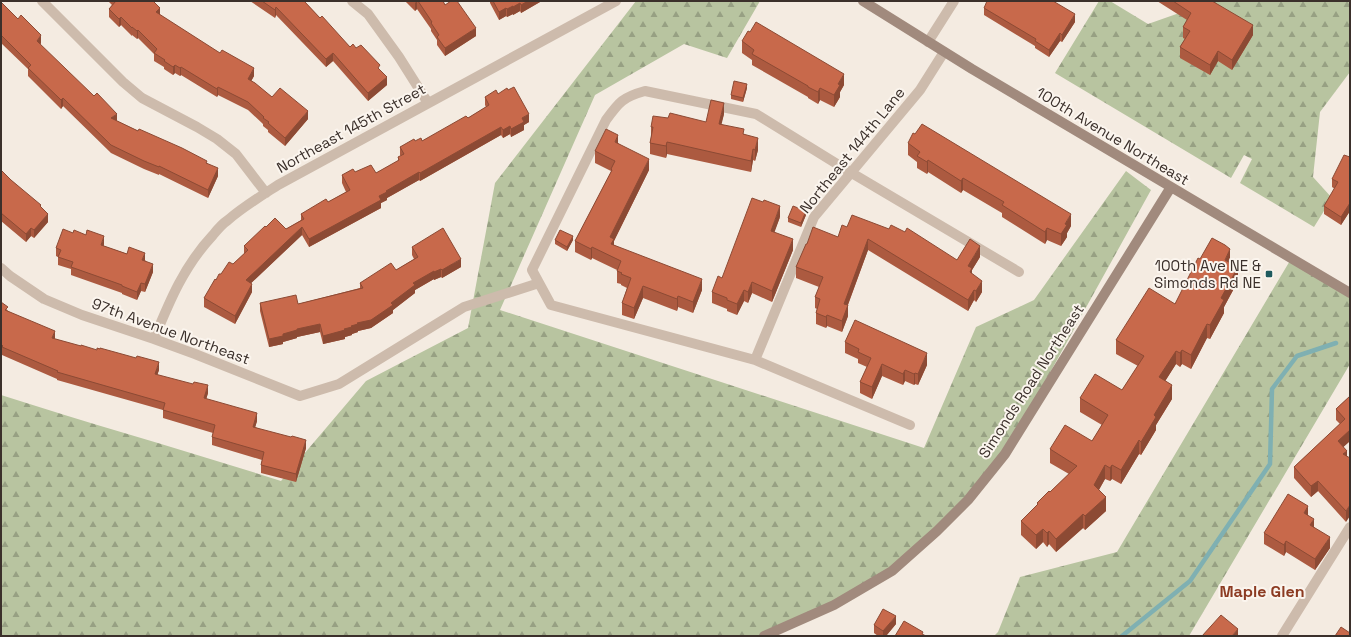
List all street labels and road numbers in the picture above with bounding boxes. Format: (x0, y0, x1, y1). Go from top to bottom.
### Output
street label: Northeast 145th Street (273, 79, 429, 177)
street label: Northeast 144th Lane (795, 83, 909, 217)
street label: 100th Avenue Northeast (1033, 83, 1193, 189)
street label: 97th Avenue Northeast (89, 294, 253, 369)
street label: Simonds Road Northeast (974, 301, 1088, 461)

